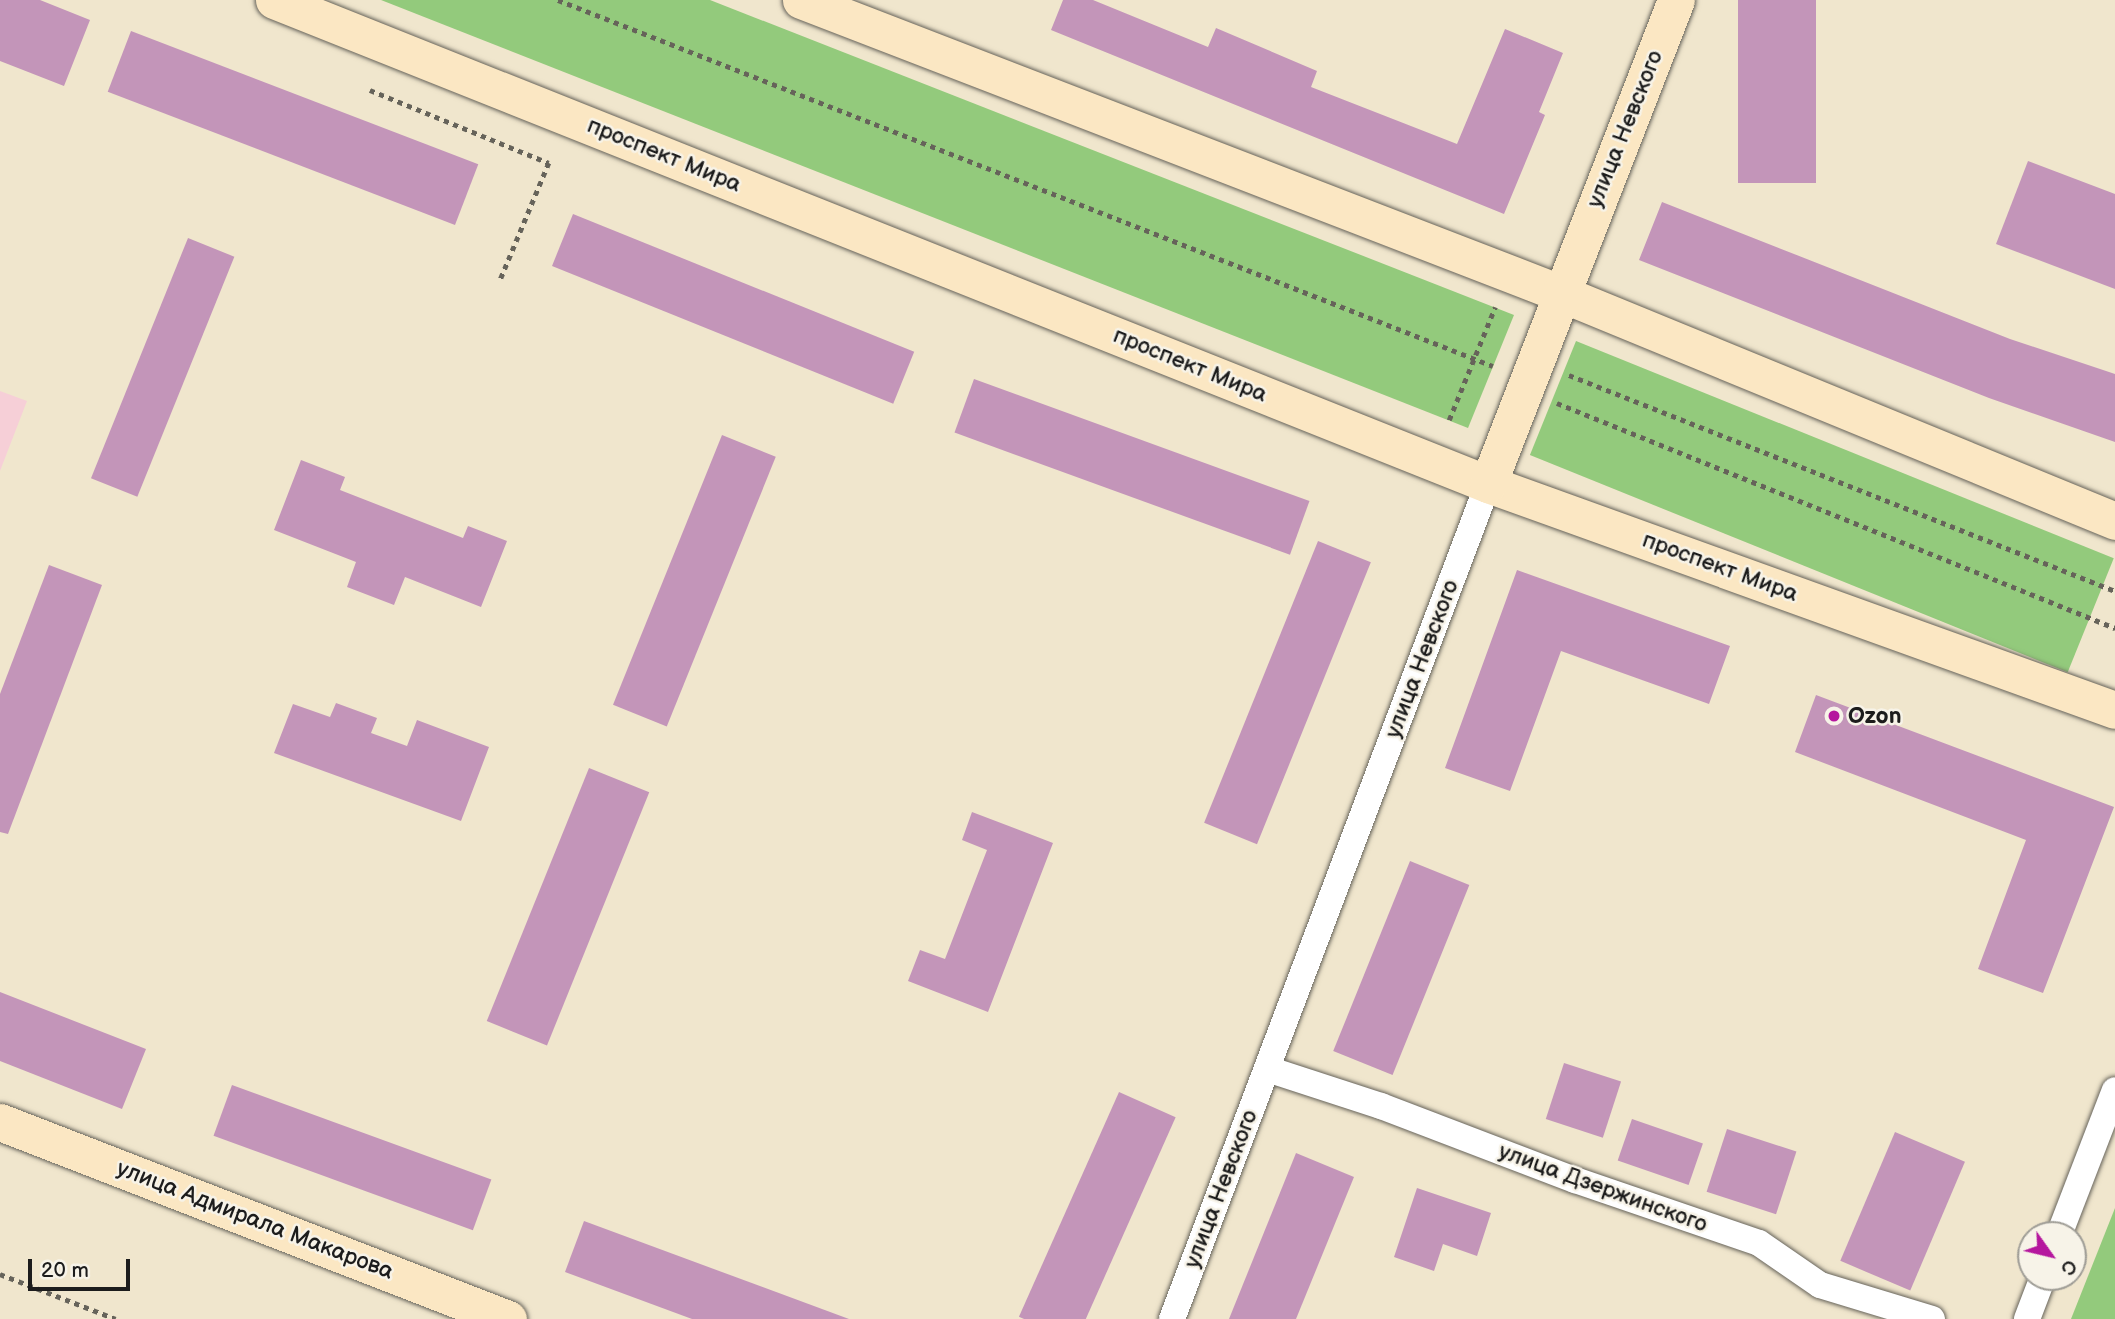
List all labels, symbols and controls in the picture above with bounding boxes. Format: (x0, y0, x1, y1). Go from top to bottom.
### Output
street label: улица Невского (1581, 46, 1669, 212)
street label: проспект Мира (583, 112, 745, 198)
street label: проспект Мира (1109, 322, 1271, 408)
street label: проспект Мира (1638, 526, 1802, 608)
street label: улица Невского (1379, 576, 1465, 742)
place label: Ozon (1848, 702, 1902, 730)
marker: Ozon (1826, 708, 1842, 724)
street label: улица Невского (1178, 1106, 1264, 1272)
street label: улица Дзержинского (1495, 1137, 1711, 1239)
street label: улица Адмирала Макарова (113, 1154, 397, 1286)
north arrow (2017, 1221, 2087, 1291)
scale bar (32, 1246, 133, 1290)
text: С (2055, 1255, 2081, 1279)
text: 20 m (41, 1258, 89, 1283)

